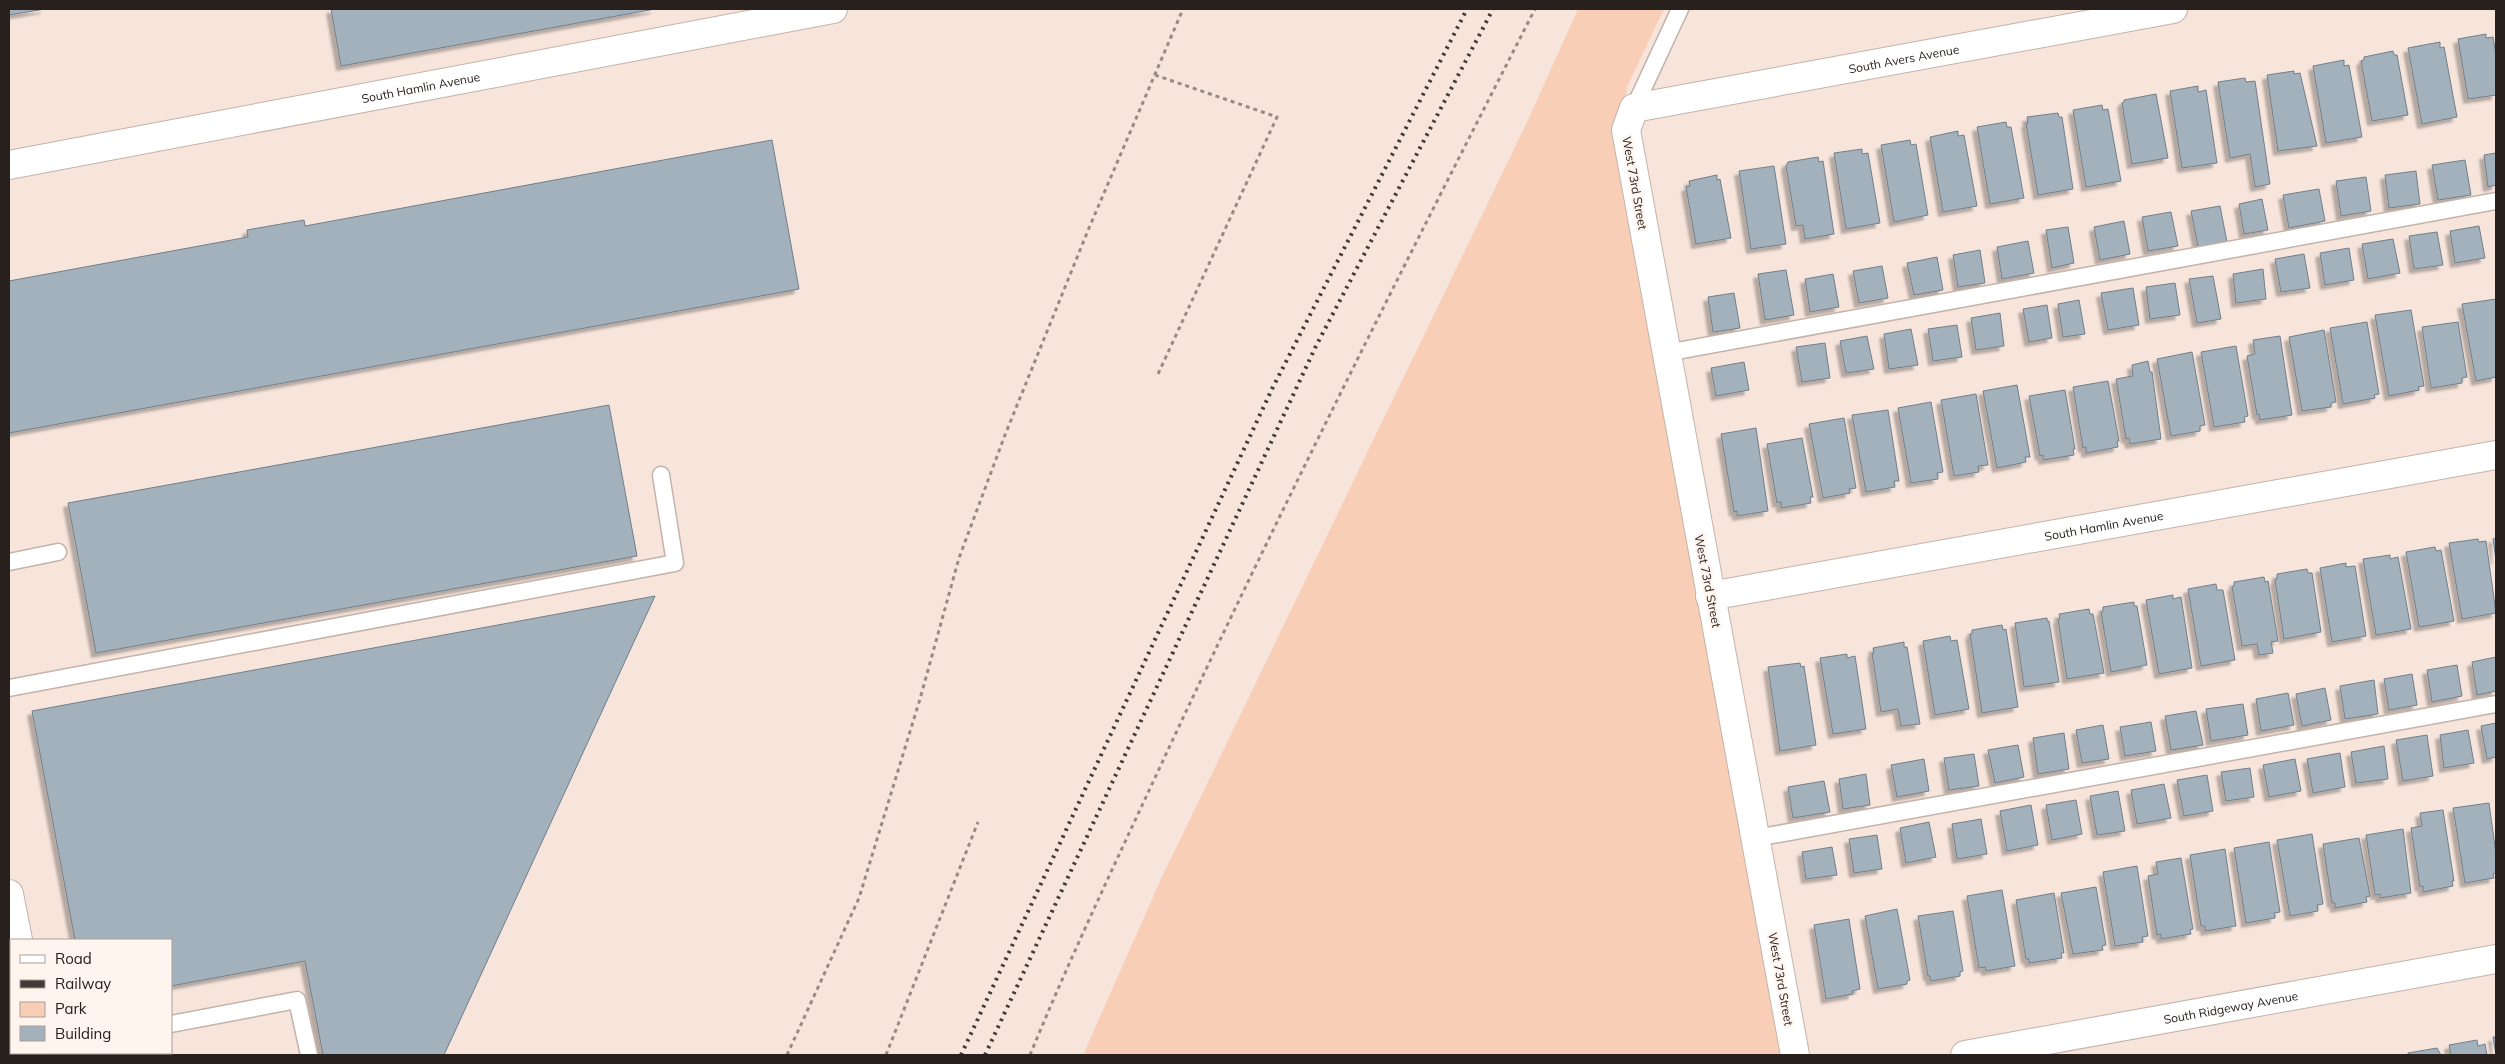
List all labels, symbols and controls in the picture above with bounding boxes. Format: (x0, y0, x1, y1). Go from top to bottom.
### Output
street label: South Avers Avenue (1847, 41, 1960, 76)
street label: South Hamlin Avenue (360, 68, 481, 106)
street label: West 73rd Street (1619, 135, 1651, 231)
street label: South Hamlin Avenue (2043, 507, 2164, 543)
street label: West 73rd Street (1692, 533, 1724, 629)
street label: West 73rd Street (1765, 931, 1797, 1027)
legend (10, 939, 172, 1054)
text: Road (55, 949, 92, 968)
text: Railway (55, 974, 111, 993)
street label: South Ridgeway Avenue (2162, 987, 2299, 1026)
text: Park (55, 999, 87, 1018)
text: Building (55, 1024, 111, 1043)

